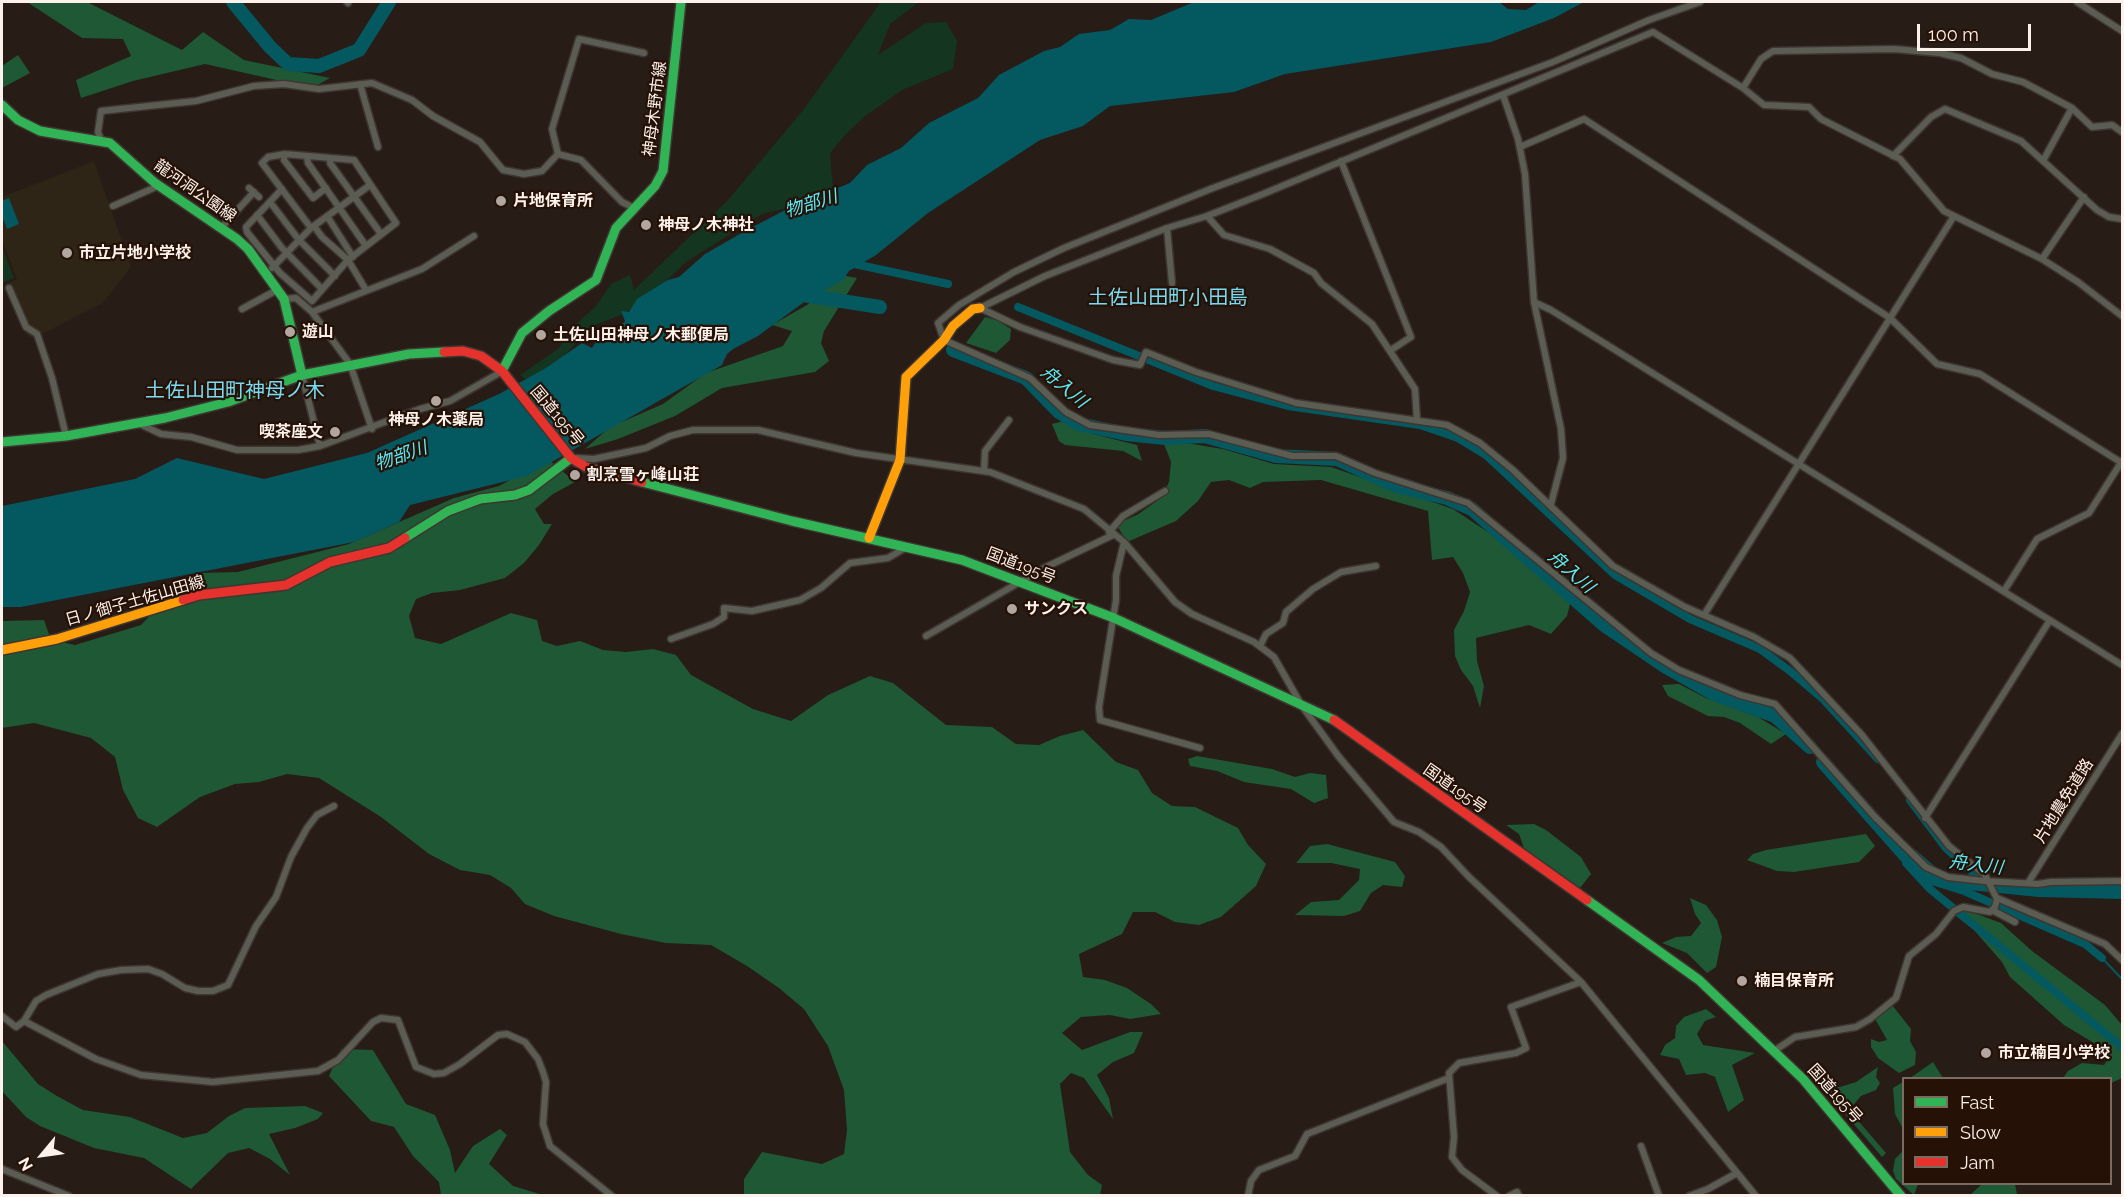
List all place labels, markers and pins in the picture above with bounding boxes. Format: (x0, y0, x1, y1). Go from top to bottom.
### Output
place label: 片地保育所 (513, 191, 593, 211)
marker: 片地保育所 (494, 194, 508, 208)
place label: 神母ノ木神社 (658, 215, 754, 235)
marker: 神母ノ木神社 (639, 218, 653, 232)
place label: 市立片地小学校 (79, 243, 191, 263)
marker: 市立片地小学校 (60, 246, 74, 260)
place label: 遊山 (302, 322, 334, 342)
marker: 遊山 (283, 325, 297, 339)
place label: 土佐山田神母ノ木郵便局 (553, 325, 729, 345)
marker: 土佐山田神母ノ木郵便局 (534, 328, 548, 342)
marker: 神母ノ木薬局 (429, 394, 443, 408)
place label: 神母ノ木薬局 (388, 410, 484, 430)
place label: 喫茶座文 (259, 422, 323, 442)
marker: 喫茶座文 (328, 425, 342, 439)
place label: 割烹雪ヶ峰山荘 (587, 465, 699, 485)
marker: 割烹雪ヶ峰山荘 (568, 468, 582, 482)
place label: サンクス (1024, 599, 1088, 619)
marker: サンクス (1005, 602, 1019, 616)
place label: 楠目保育所 (1754, 971, 1834, 991)
marker: 楠目保育所 (1735, 974, 1749, 988)
place label: 市立楠目小学校 (1998, 1043, 2110, 1063)
marker: 市立楠目小学校 (1979, 1046, 1993, 1060)

